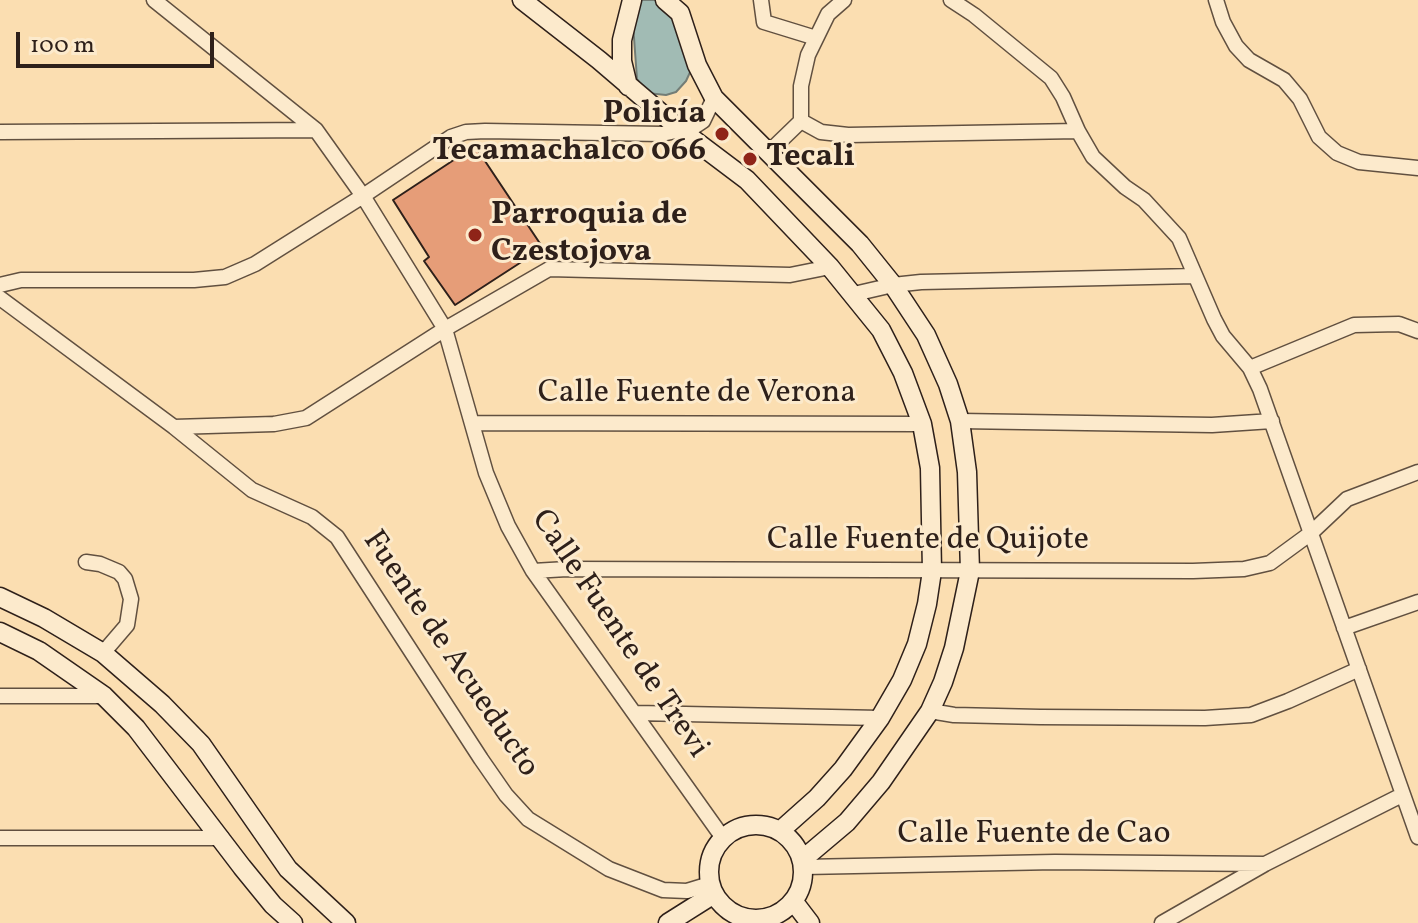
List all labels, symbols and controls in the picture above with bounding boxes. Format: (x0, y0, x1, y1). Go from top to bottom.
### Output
scale bar (20, 16, 218, 66)
text: 100 m (30, 29, 95, 63)
place label: Policía Tecamachalco 066 (432, 97, 706, 172)
marker: Policía Tecamachalco 066 (713, 125, 731, 143)
place label: Tecali (766, 140, 855, 178)
marker: Tecali (741, 150, 759, 168)
place label: Parroquia de Czestojova (491, 198, 687, 273)
marker: Parroquia de Czestojova (466, 226, 484, 244)
street label: Calle Fuente de Verona (538, 376, 856, 414)
street label: Calle Fuente de Trevi (521, 504, 715, 766)
street label: Calle Fuente de Quijote (767, 523, 1089, 561)
street label: Fuente de Acueducto (352, 524, 546, 786)
street label: Calle Fuente de Cao (898, 817, 1170, 855)

